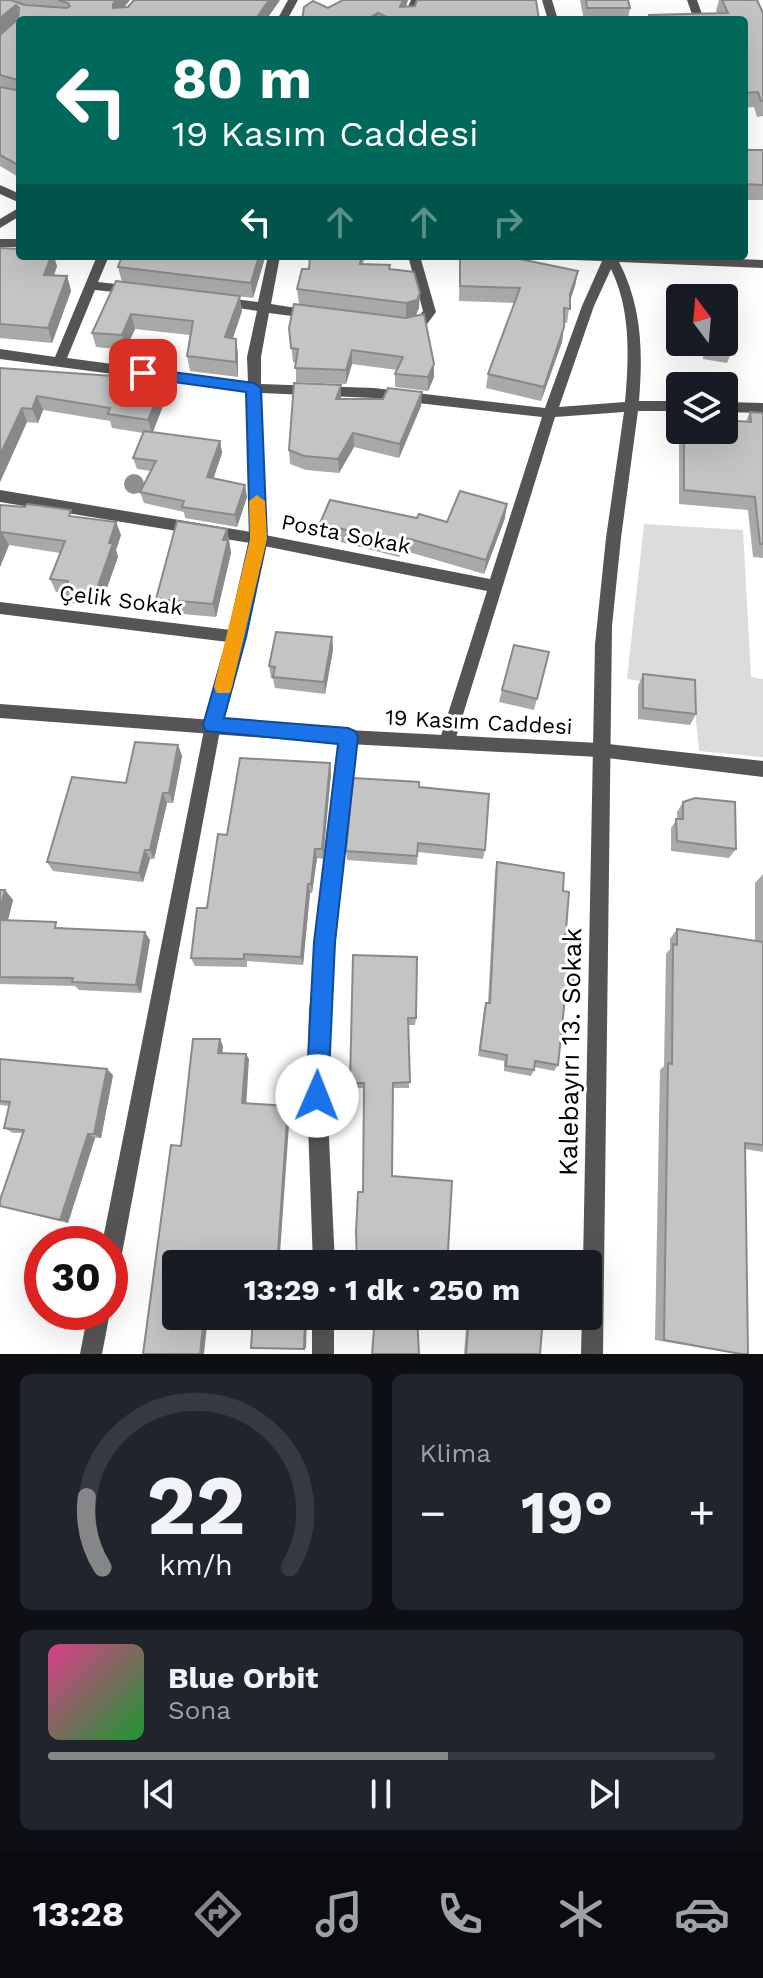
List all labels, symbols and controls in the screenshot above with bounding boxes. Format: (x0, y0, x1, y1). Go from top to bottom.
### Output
text: 80 m (172, 46, 312, 112)
icon: left (40, 48, 144, 152)
text: 19 Kasım Caddesi (172, 113, 479, 155)
icon: left (234, 200, 278, 244)
icon: ahead (318, 200, 362, 244)
icon: ahead (402, 200, 446, 244)
icon: right (486, 200, 530, 244)
north arrow (666, 284, 738, 356)
map controls (666, 284, 738, 444)
pin (109, 339, 177, 407)
icon: arrive (121, 351, 165, 395)
button: layers (666, 372, 738, 444)
street label: Posta Sokak (279, 509, 413, 559)
street label: Çelik Sokak (58, 580, 184, 620)
street label: 19 Kasım Caddesi (385, 705, 573, 739)
street label: Kalebayırı 13. Sokak (553, 927, 587, 1176)
position arrow (275, 1054, 359, 1138)
speed limit sign: 30 (24, 1226, 128, 1330)
text: 13:29 · 1 dk · 250 m (244, 1272, 520, 1307)
text: Klima (420, 1438, 491, 1468)
text: 22 (146, 1457, 245, 1554)
text: 19° (521, 1477, 614, 1548)
text: − (420, 1487, 446, 1539)
text: + (688, 1487, 715, 1539)
text: km/h (159, 1548, 233, 1582)
text: Blue Orbit (168, 1660, 318, 1695)
text: Sona (168, 1695, 231, 1725)
icon: previous (137, 1772, 181, 1816)
icon: pause (359, 1772, 403, 1816)
icon: next (582, 1772, 626, 1816)
icon: directions (190, 1886, 246, 1942)
icon: music (311, 1886, 367, 1942)
icon: phone (432, 1886, 488, 1942)
icon: climate (553, 1886, 609, 1942)
icon: car (674, 1886, 730, 1942)
text: 13:28 (33, 1893, 124, 1935)

